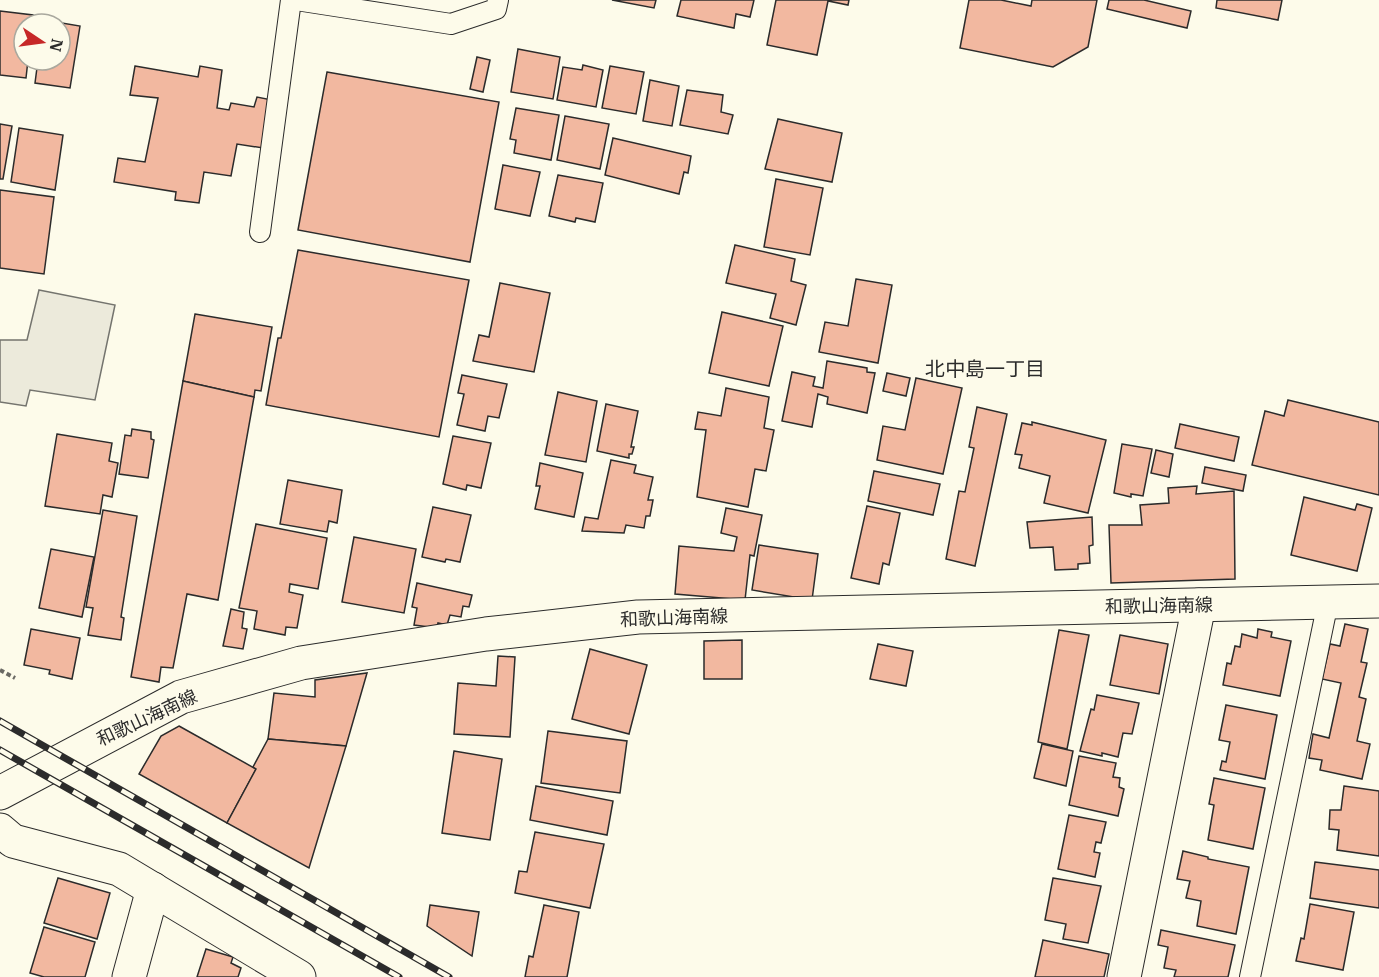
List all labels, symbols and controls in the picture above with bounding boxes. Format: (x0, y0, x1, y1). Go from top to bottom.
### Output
north arrow (12, 12, 72, 72)
text: N (45, 37, 68, 54)
district label: 北中島一丁目 (925, 355, 1045, 382)
street label: 和歌山海南線 (1105, 593, 1213, 618)
street label: 和歌山海南線 (620, 604, 728, 631)
street label: 和歌山海南線 (93, 684, 201, 751)

